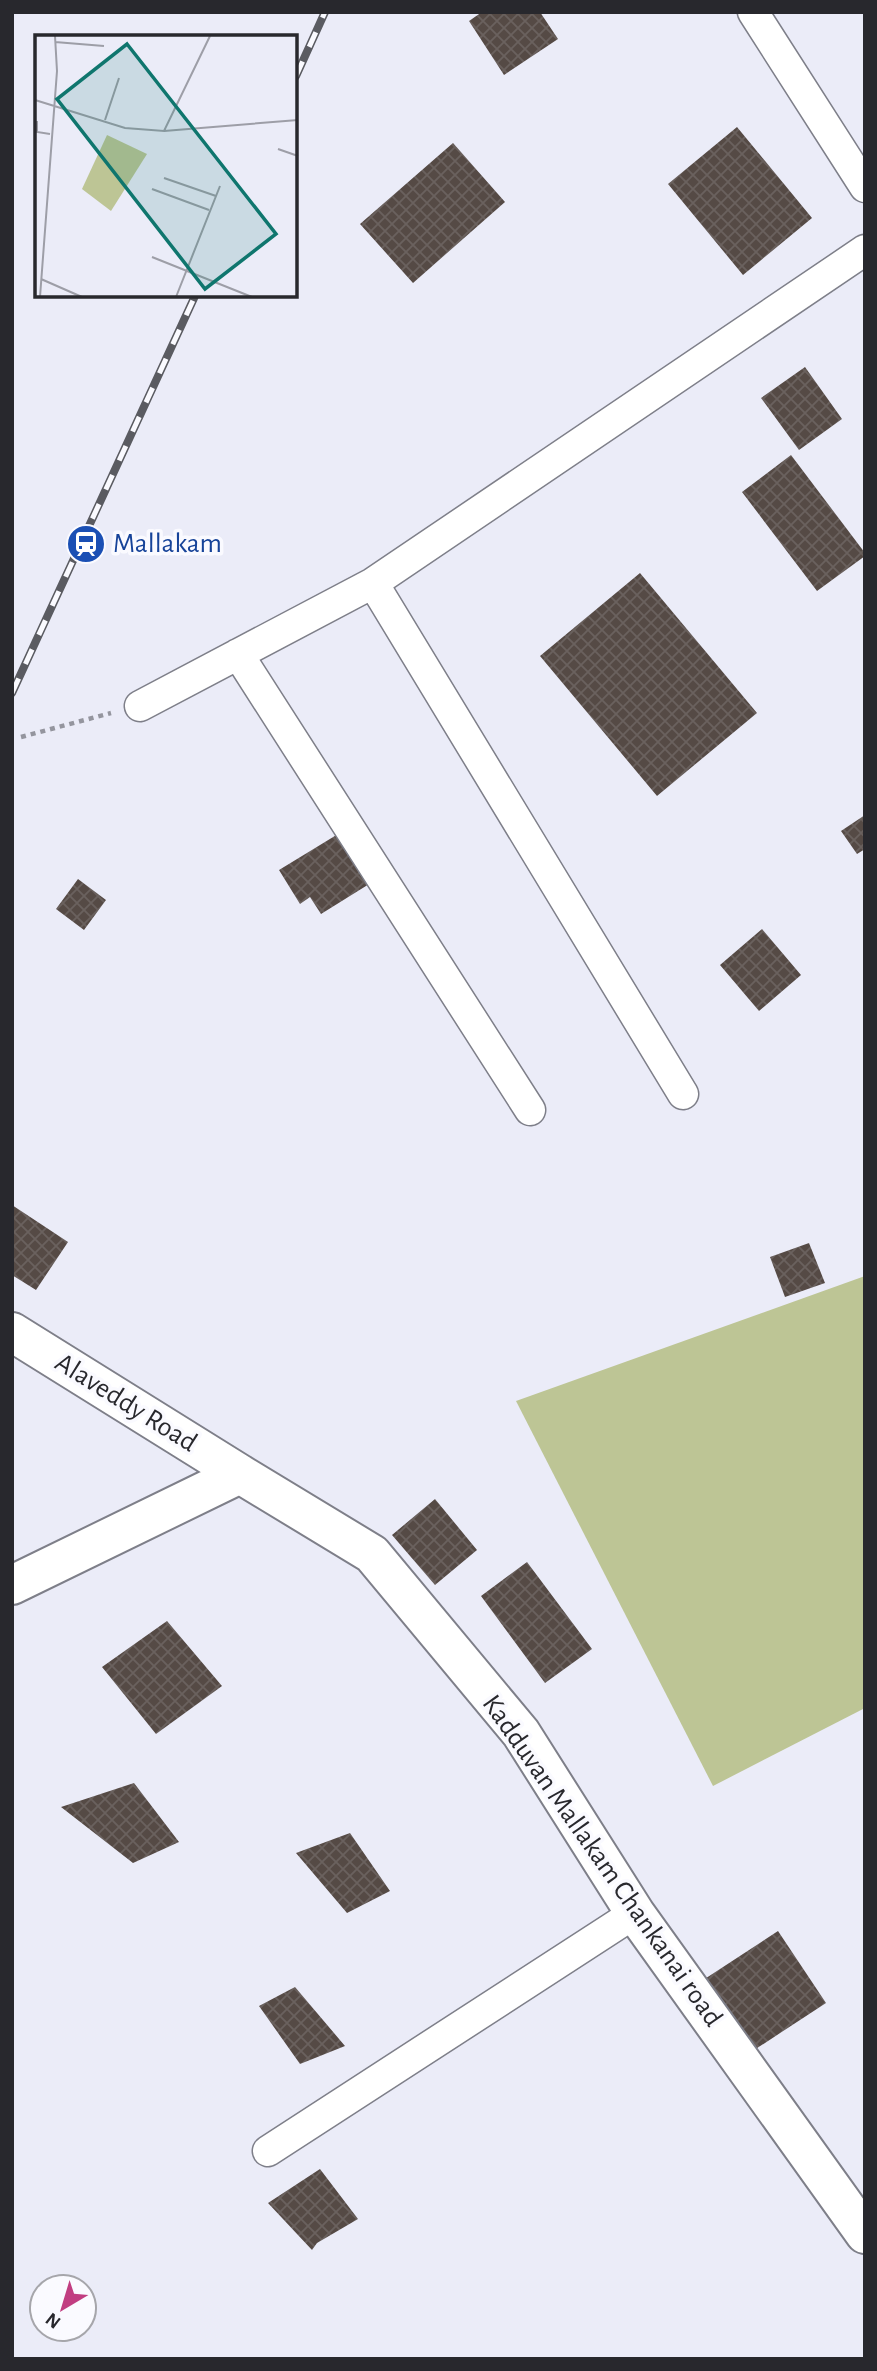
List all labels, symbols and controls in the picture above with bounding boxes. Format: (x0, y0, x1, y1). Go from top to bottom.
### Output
inset map (35, 35, 298, 298)
station icon: Mallakam (65, 523, 107, 565)
place label: Mallakam (113, 530, 222, 558)
street label: Alaveddy Road (50, 1348, 202, 1458)
street label: Kadduvan Mallakam Chankanai road (477, 1690, 727, 2032)
north arrow (28, 2273, 98, 2343)
text: N (42, 2309, 65, 2332)

